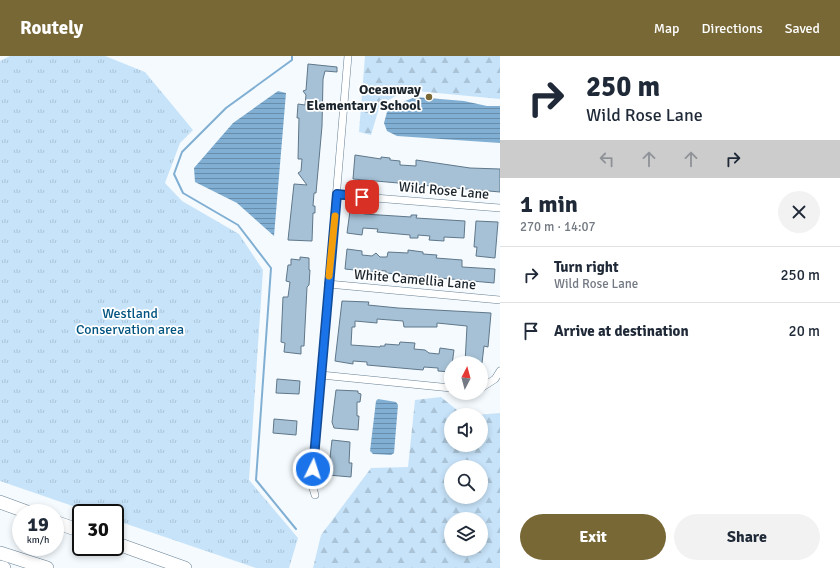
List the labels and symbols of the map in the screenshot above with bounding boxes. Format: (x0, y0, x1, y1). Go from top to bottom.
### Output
place label: Oceanway Elementary School (306, 81, 422, 114)
marker: Oceanway Elementary School (424, 92, 434, 102)
street label: Wild Rose Lane (398, 178, 490, 203)
pin (345, 180, 379, 214)
street label: White Camellia Lane (353, 266, 477, 293)
park label: Westland Conservation area (76, 305, 184, 338)
north arrow (444, 356, 488, 400)
position arrow (292, 448, 334, 490)
speed limit sign: 30 (72, 504, 124, 556)

